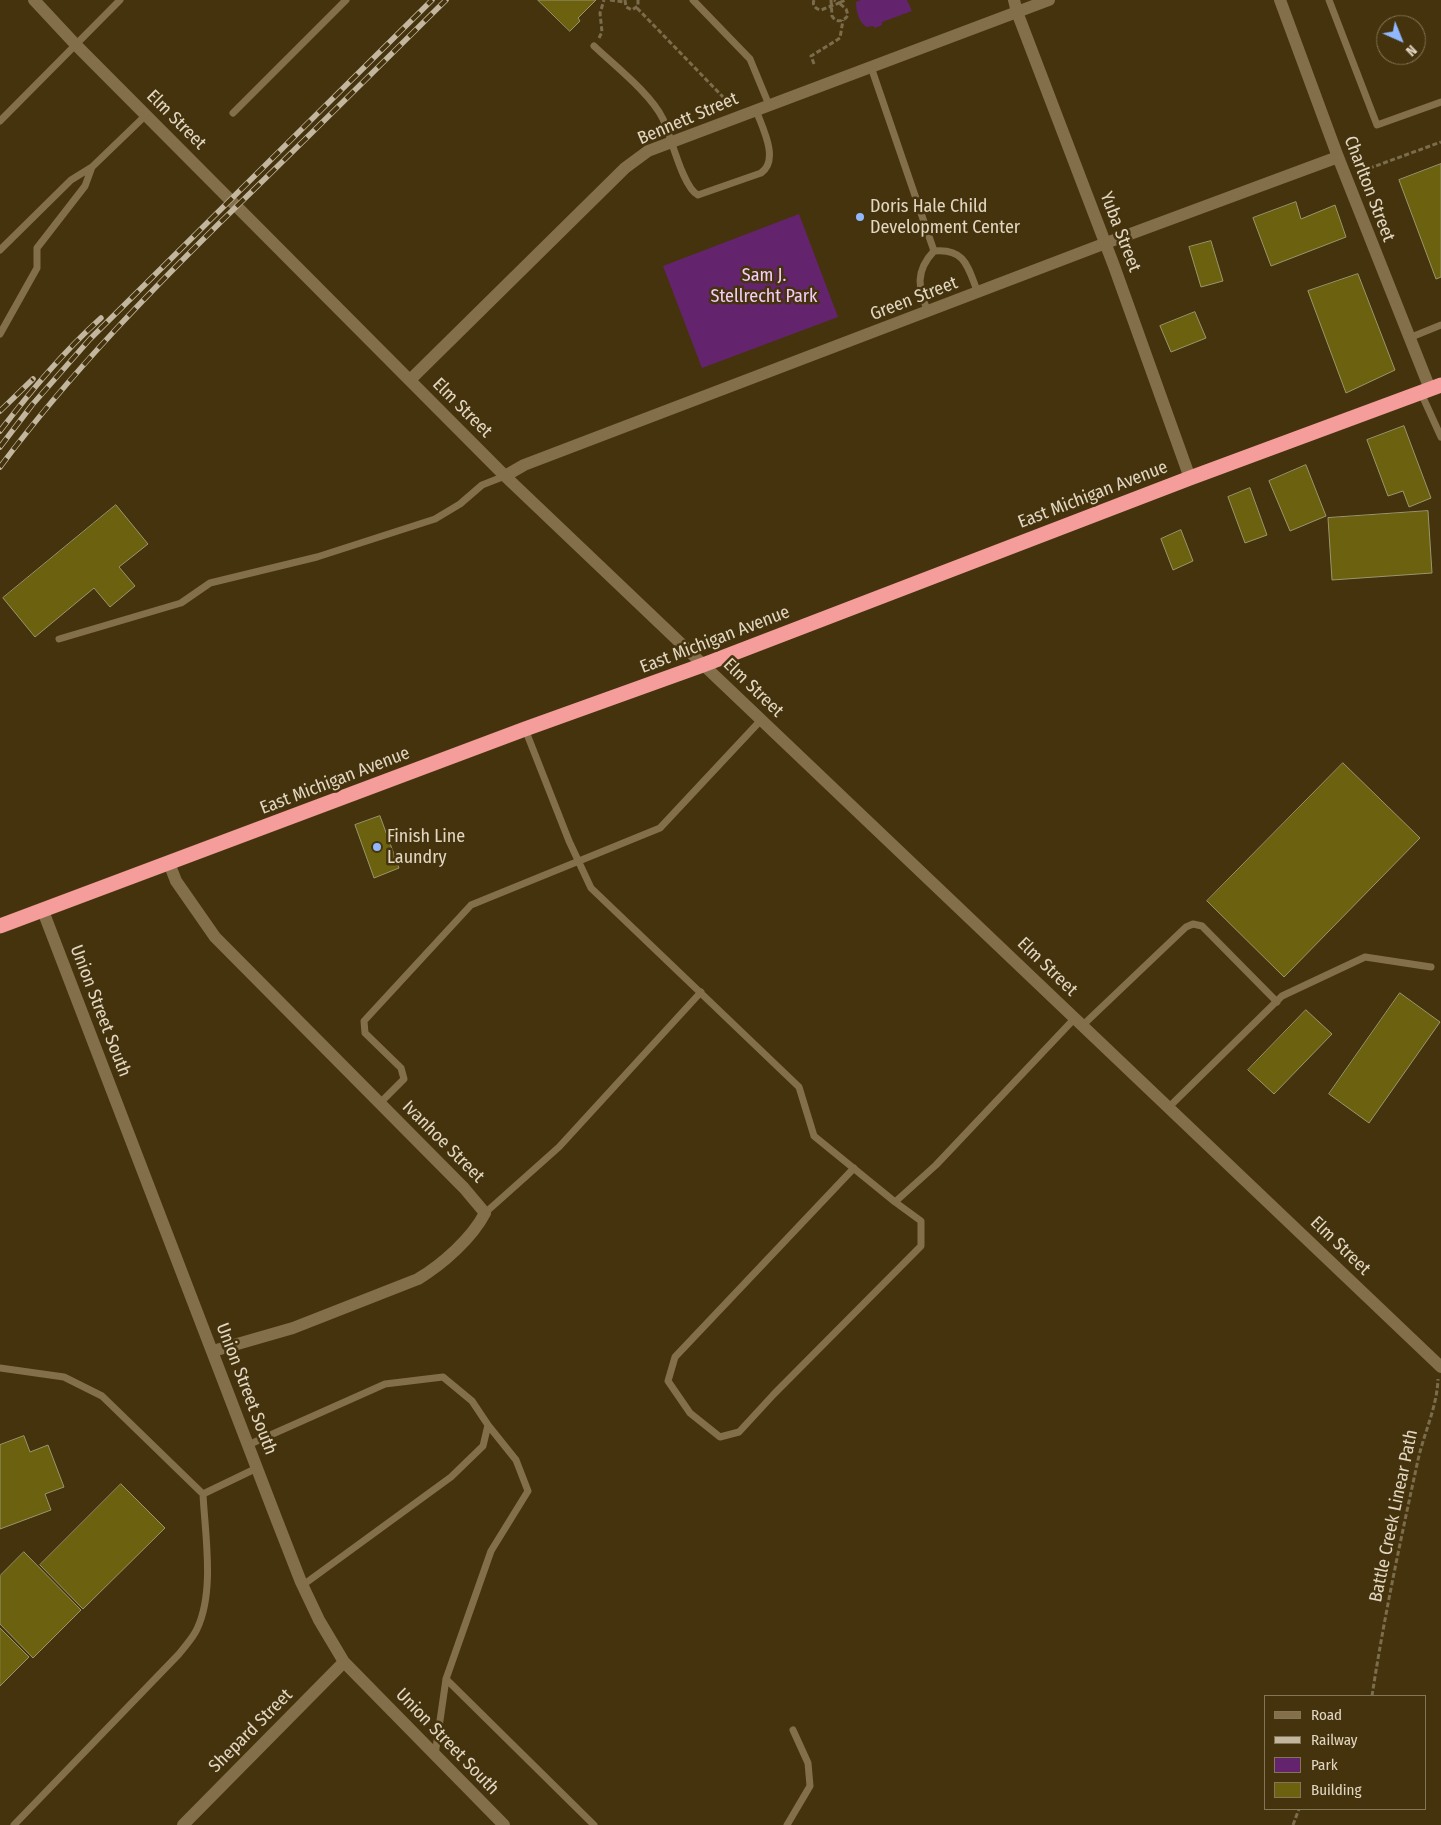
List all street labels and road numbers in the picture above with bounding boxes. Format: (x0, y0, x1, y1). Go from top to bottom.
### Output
street label: Elm Street (142, 86, 210, 154)
street label: Bennett Street (635, 88, 741, 150)
street label: Charlton Street (1339, 133, 1399, 245)
street label: Yuba Street (1095, 189, 1145, 275)
street label: Green Street (867, 272, 961, 326)
street label: Elm Street (428, 374, 496, 442)
street label: East Michigan Avenue (1015, 457, 1171, 533)
street label: East Michigan Avenue (637, 602, 793, 678)
street label: Elm Street (718, 654, 788, 722)
street label: East Michigan Avenue (257, 743, 413, 819)
street label: Elm Street (1012, 933, 1082, 1001)
street label: Union Street South (65, 942, 135, 1080)
street label: Ivanhoe Street (397, 1096, 489, 1188)
street label: Elm Street (1305, 1212, 1375, 1280)
street label: Union Street South (211, 1320, 281, 1458)
street label: Battle Creek Linear Path (1365, 1428, 1423, 1604)
street label: Union Street South (391, 1684, 503, 1800)
street label: Shepard Street (205, 1685, 297, 1777)

